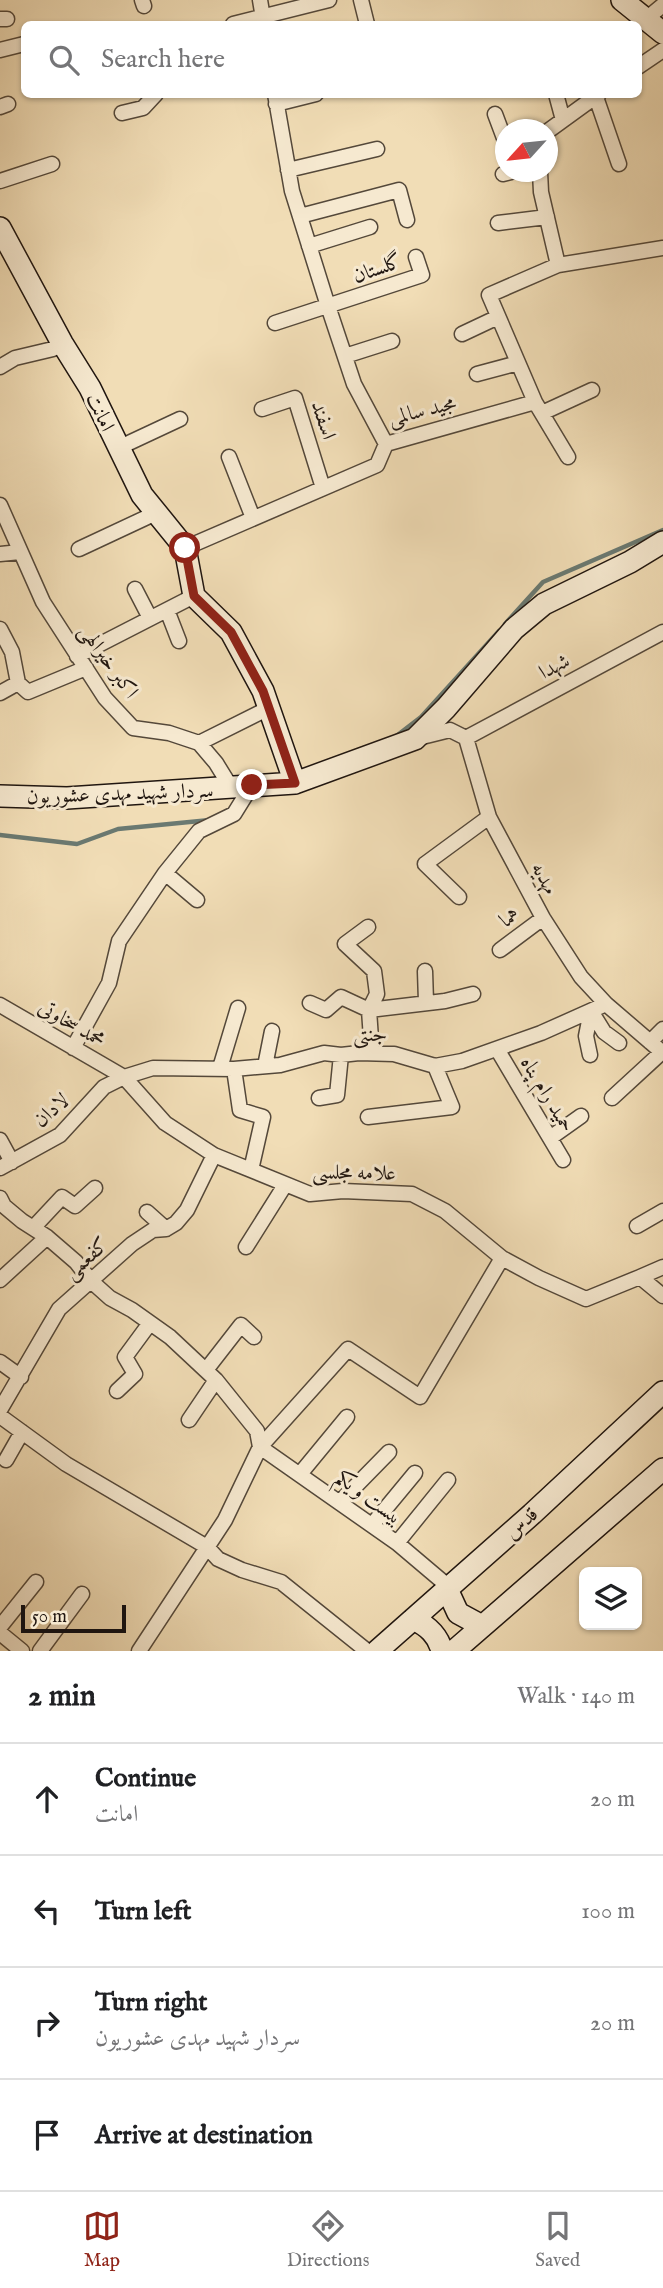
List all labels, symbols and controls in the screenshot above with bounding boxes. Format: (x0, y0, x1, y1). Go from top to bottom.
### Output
search box (21, 21, 642, 98)
icon: search (45, 41, 83, 79)
text: Search here (101, 43, 225, 76)
north arrow (495, 119, 558, 182)
street label: گلستان (349, 248, 406, 290)
street label: امانت (79, 389, 120, 436)
street label: مجید سالمی (386, 390, 459, 433)
street label: اسفند (304, 398, 342, 443)
route start (169, 532, 200, 563)
street label: اکبر خیرالهی (72, 619, 144, 704)
street label: شهدا (535, 648, 575, 687)
route end (236, 769, 267, 800)
street label: سردار شهید مهدی عشوریون (26, 778, 214, 811)
street label: مهدیه (524, 858, 563, 900)
street label: هما (494, 902, 526, 935)
street label: محمد سخاوتی (33, 994, 110, 1054)
street label: جنتی (353, 1022, 387, 1049)
street label: حمید رام پناه (511, 1052, 580, 1139)
street label: لادان (28, 1088, 76, 1134)
street label: علامه مجلسی (312, 1159, 396, 1188)
street label: کفعمی (59, 1232, 115, 1286)
street label: بیست و یکم (326, 1465, 407, 1536)
street label: قدس (499, 1502, 545, 1546)
map controls (579, 1567, 642, 1630)
button: layers (579, 1567, 642, 1630)
scale bar (21, 1602, 126, 1634)
text: 50 m (32, 1605, 67, 1629)
text: 2 min (28, 1678, 96, 1716)
text: Walk · 140 m (517, 1682, 635, 1711)
text: Continue (95, 1762, 196, 1795)
icon: ahead (28, 1780, 66, 1818)
text: 20 m (590, 1785, 635, 1814)
text: امانت (95, 1800, 138, 1829)
icon: left (28, 1892, 66, 1930)
text: Turn left (95, 1895, 192, 1928)
text: 100 m (581, 1897, 635, 1926)
text: Turn right (95, 1986, 208, 2019)
icon: right (28, 2004, 66, 2042)
text: 20 m (590, 2009, 635, 2038)
text: سردار شهید مهدی عشوریون (95, 2024, 300, 2053)
icon: arrive (28, 2116, 66, 2154)
text: Arrive at destination (95, 2119, 313, 2152)
tab: Map (83, 2207, 121, 2273)
tab: Directions (287, 2207, 369, 2273)
tab: Saved (535, 2207, 580, 2273)

